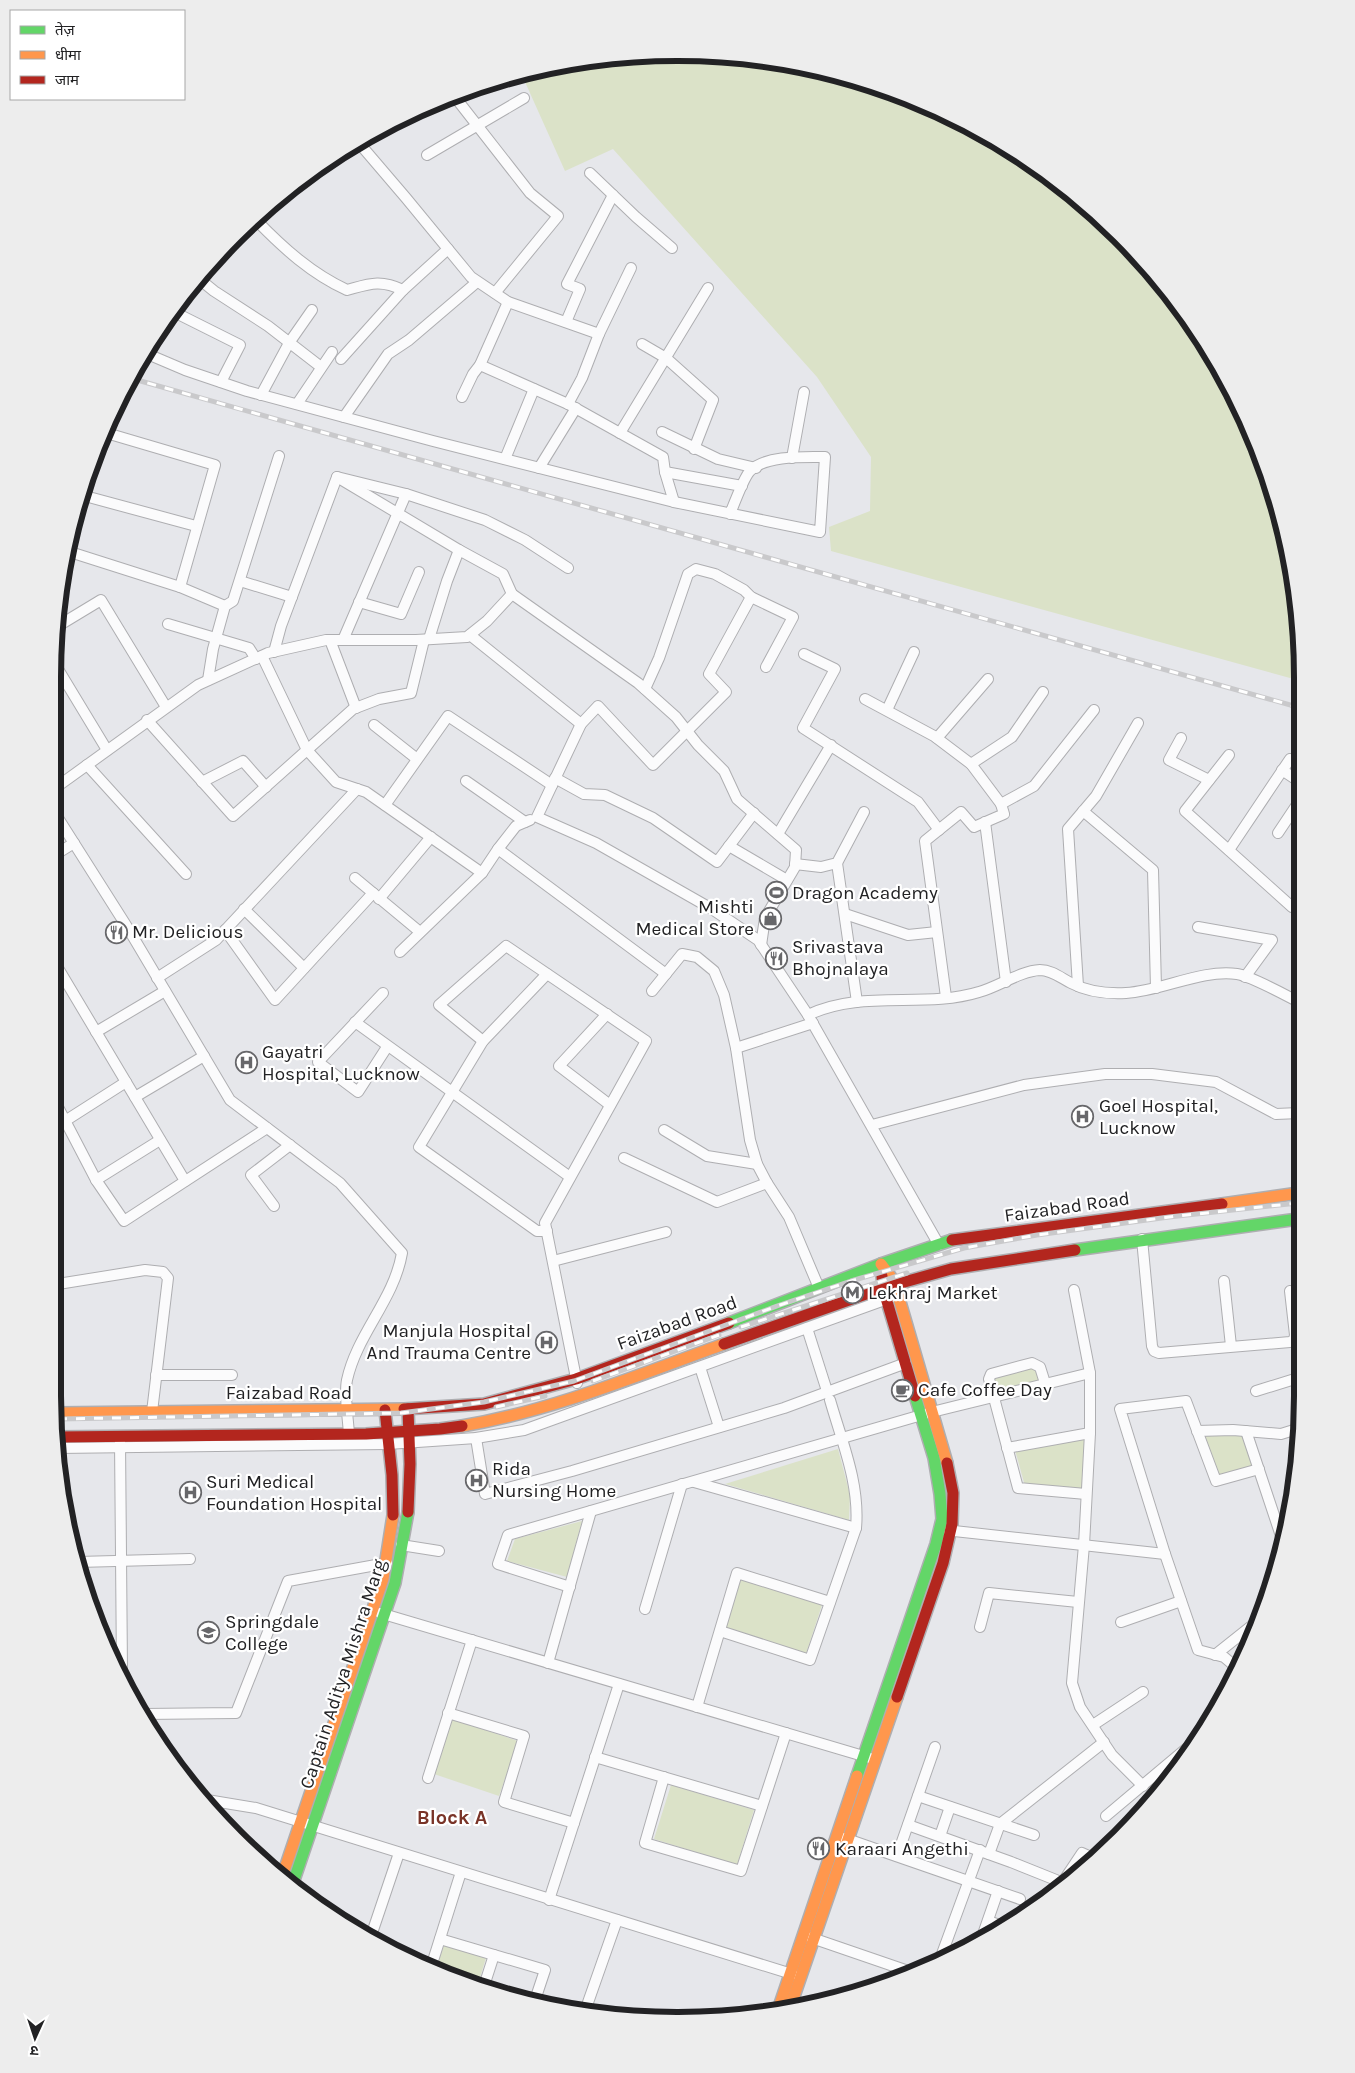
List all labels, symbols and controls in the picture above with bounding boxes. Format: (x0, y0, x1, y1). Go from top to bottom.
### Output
legend (10, 10, 185, 100)
text: तेज़ (55, 21, 76, 39)
text: धीमा (55, 46, 82, 64)
text: जाम (55, 71, 80, 89)
sports icon: Dragon Academy (764, 881, 788, 905)
place label: Dragon Academy (792, 882, 938, 904)
place label: Mishti Medical Store (635, 896, 754, 940)
shop icon: Mishti Medical Store (758, 906, 782, 930)
restaurant icon: Mr. Delicious (104, 920, 128, 944)
place label: Mr. Delicious (132, 921, 243, 943)
place label: Srivastava Bhojnalaya (792, 936, 889, 980)
restaurant icon: Srivastava Bhojnalaya (764, 946, 788, 970)
place label: Gayatri Hospital, Lucknow (262, 1041, 420, 1085)
hospital icon: Gayatri Hospital, Lucknow (234, 1051, 258, 1075)
place label: Goel Hospital, Lucknow (1099, 1095, 1218, 1139)
hospital icon: Goel Hospital, Lucknow (1071, 1105, 1095, 1129)
street label: Faizabad Road (1003, 1187, 1131, 1227)
metro station icon: Lekhraj Market (840, 1281, 864, 1305)
place label: Lekhraj Market (868, 1282, 998, 1304)
street label: Faizabad Road (614, 1291, 740, 1355)
place label: Manjula Hospital And Trauma Centre (367, 1320, 531, 1364)
hospital icon: Manjula Hospital And Trauma Centre (535, 1330, 559, 1354)
cafe icon: Cafe Coffee Day (890, 1378, 914, 1402)
place label: Cafe Coffee Day (918, 1379, 1052, 1401)
street label: Faizabad Road (226, 1382, 352, 1404)
place label: Rida Nursing Home (492, 1458, 616, 1502)
hospital icon: Rida Nursing Home (464, 1468, 488, 1492)
place label: Suri Medical Foundation Hospital (206, 1471, 382, 1515)
hospital icon: Suri Medical Foundation Hospital (178, 1481, 202, 1505)
street label: Captain Aditya Mishra Marg (295, 1556, 391, 1792)
place label: Springdale College (225, 1611, 319, 1655)
school or university icon: Springdale College (197, 1621, 221, 1645)
district label: Block A (417, 1806, 488, 1829)
restaurant icon: Karaari Angethi (807, 1837, 831, 1861)
place label: Karaari Angethi (835, 1838, 969, 1860)
north arrow (10, 2013, 60, 2063)
text: उ (29, 2042, 39, 2059)

